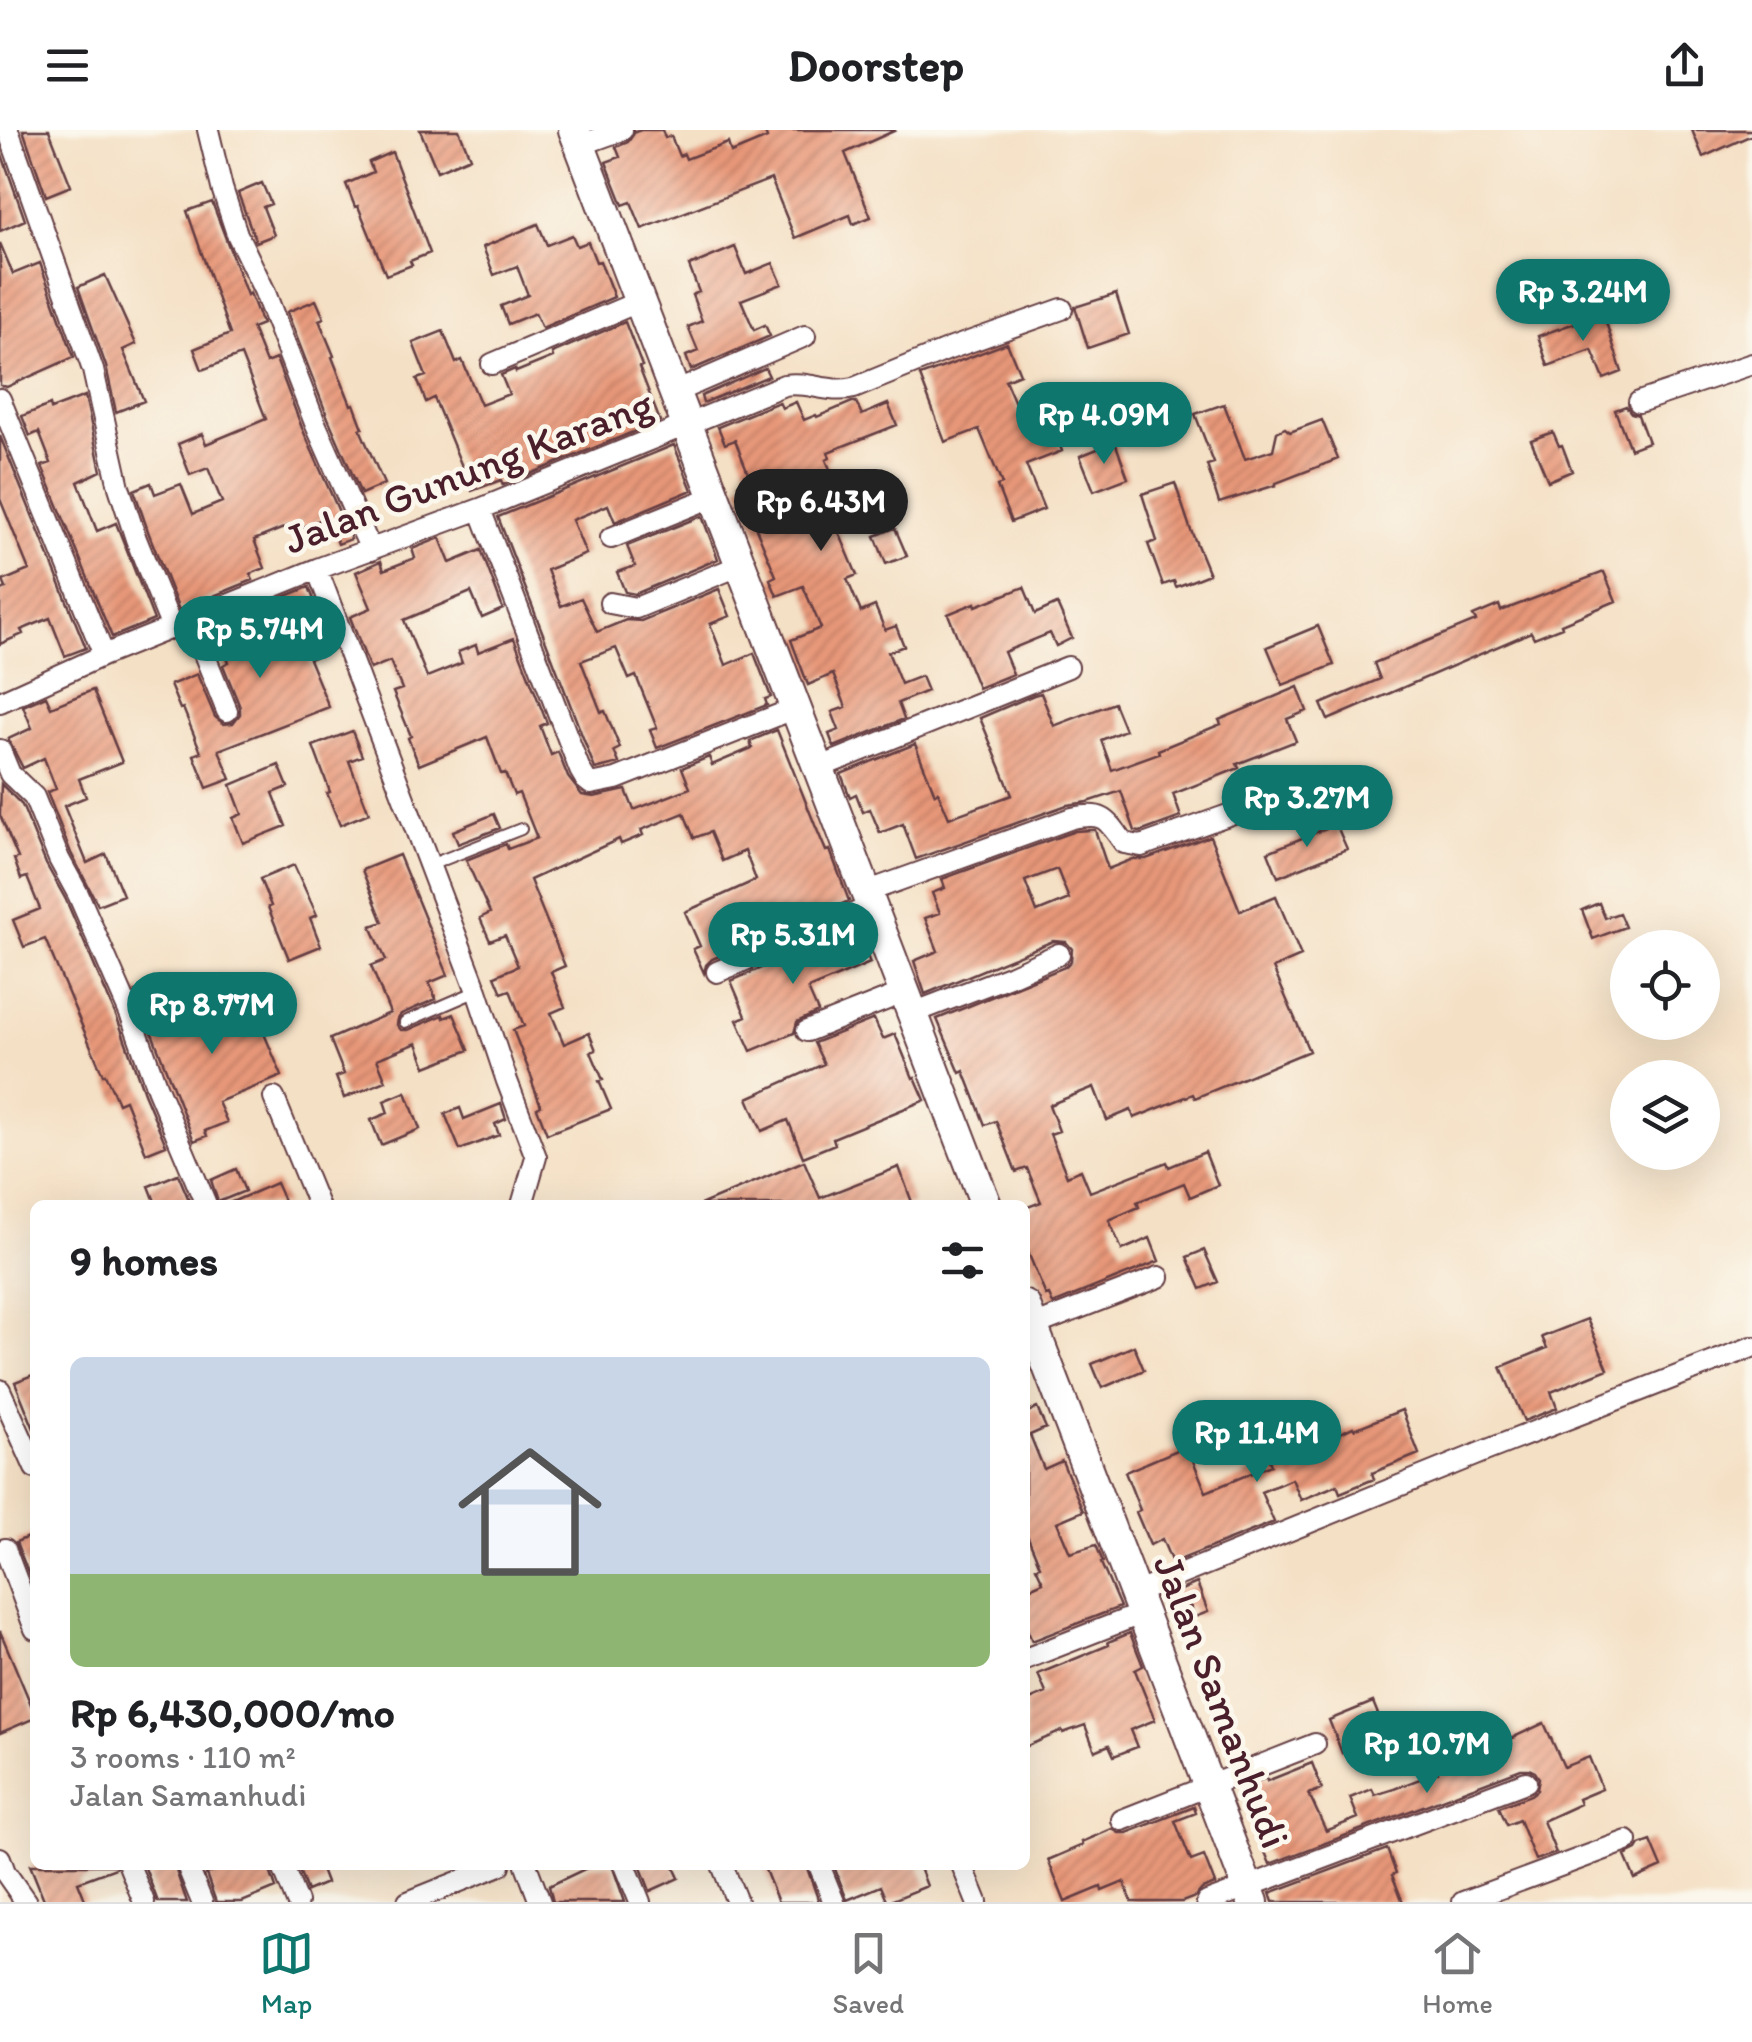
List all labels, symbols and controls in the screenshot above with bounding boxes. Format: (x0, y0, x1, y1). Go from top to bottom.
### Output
icon: menu (40, 38, 95, 93)
text: Doorstep (788, 38, 964, 92)
icon: share (1657, 38, 1712, 93)
pin: Rp 3.24M (1480, 259, 1686, 344)
text: Rp 3.24M (1518, 272, 1648, 310)
street label: Jalan Gunung Karang (276, 377, 660, 565)
pin: Rp 4.09M (1001, 382, 1207, 467)
text: Rp 4.09M (1038, 395, 1170, 433)
pin: Rp 6.43M (718, 469, 924, 554)
text: Rp 6.43M (756, 482, 886, 520)
pin: Rp 5.74M (157, 596, 363, 681)
text: Rp 5.74M (196, 609, 324, 647)
pin: Rp 3.27M (1204, 765, 1410, 850)
text: Rp 3.27M (1244, 778, 1370, 816)
pin: Rp 5.31M (690, 902, 896, 987)
text: Rp 5.31M (730, 915, 856, 953)
map controls (1610, 930, 1720, 1170)
button: locate (1610, 930, 1720, 1040)
pin: Rp 8.77M (109, 972, 315, 1057)
text: Rp 8.77M (149, 985, 275, 1023)
button: layers (1610, 1060, 1720, 1170)
icon: filters (935, 1233, 990, 1288)
text: 9 homes (70, 1235, 218, 1286)
pin: Rp 11.4M (1154, 1400, 1360, 1485)
text: Rp 11.4M (1194, 1413, 1320, 1451)
icon: home (440, 1422, 620, 1602)
street label: Jalan Samanhudi (1143, 1547, 1301, 1855)
text: Rp 6,430,000/mo (70, 1687, 395, 1738)
pin: Rp 10.7M (1324, 1711, 1530, 1796)
text: Rp 10.7M (1364, 1724, 1490, 1762)
text: 3 rooms · 110 m² (70, 1738, 296, 1776)
text: Jalan Samanhudi (70, 1776, 306, 1814)
tab: Map (259, 1926, 314, 2020)
tab: Saved (832, 1926, 904, 2020)
tab: Home (1422, 1926, 1493, 2020)

